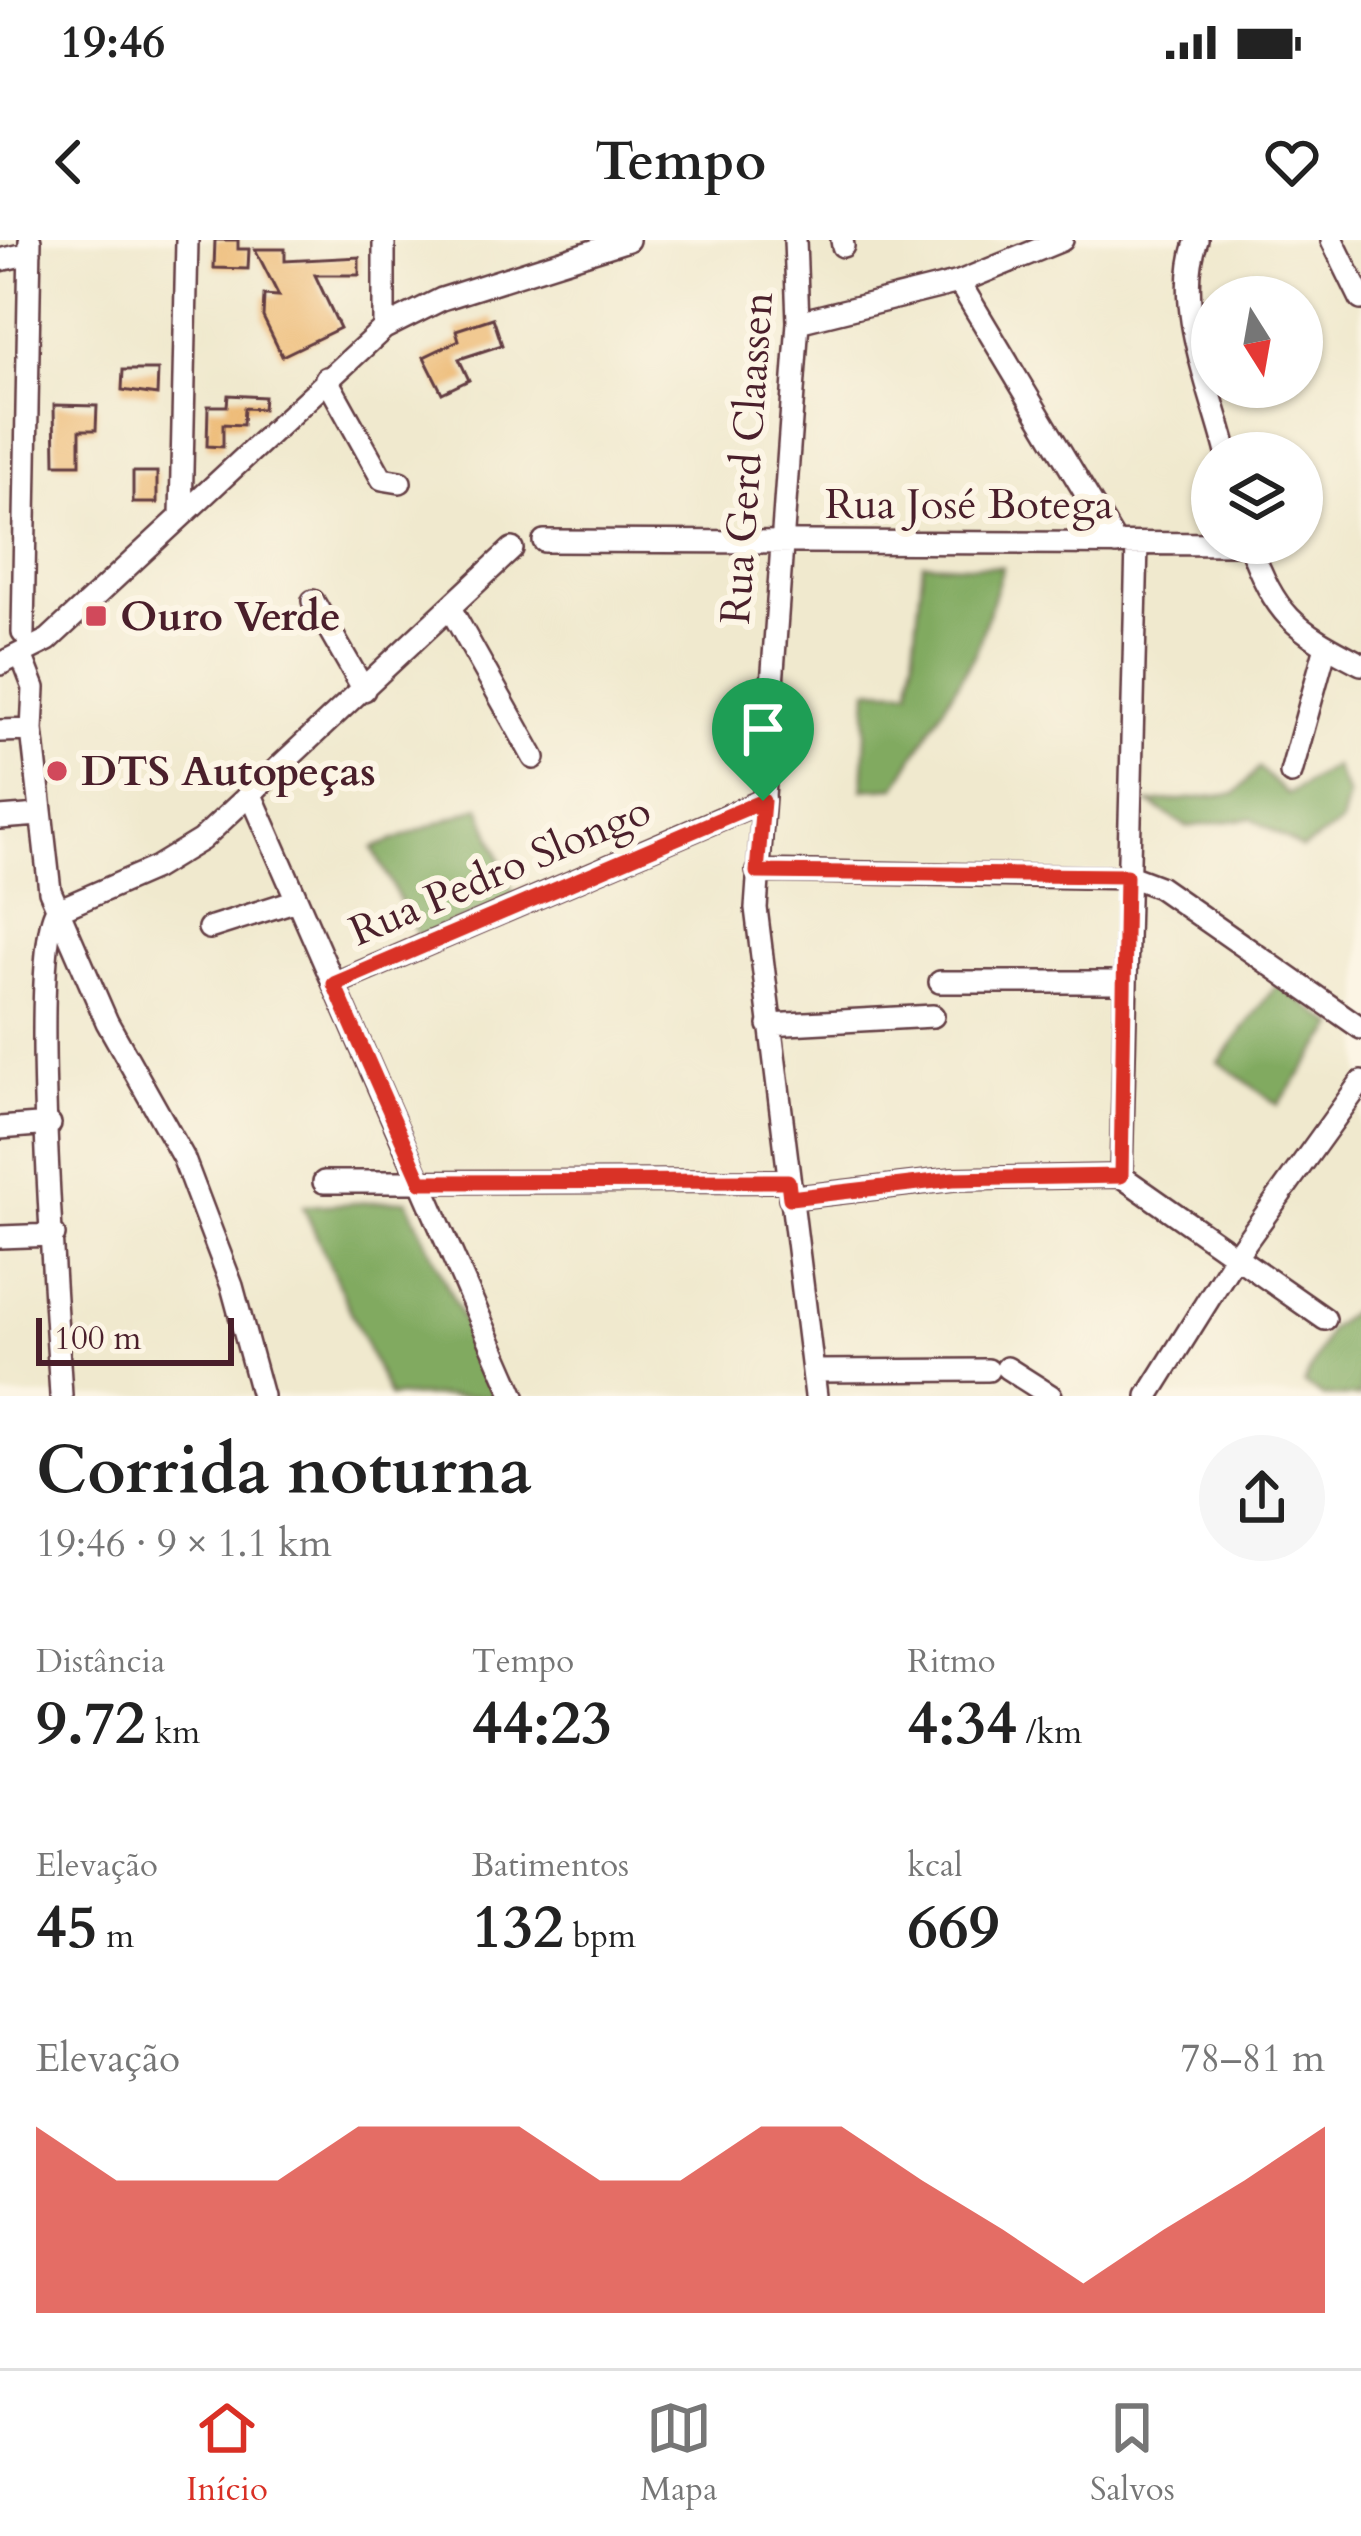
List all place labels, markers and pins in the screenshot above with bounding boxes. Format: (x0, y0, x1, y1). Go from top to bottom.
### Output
place label: Ouro Verde (120, 588, 341, 645)
marker: Ouro Verde (83, 603, 109, 629)
pin (712, 678, 814, 801)
place label: DTS Autopeças (81, 743, 376, 800)
marker: DTS Autopeças (44, 758, 70, 784)

